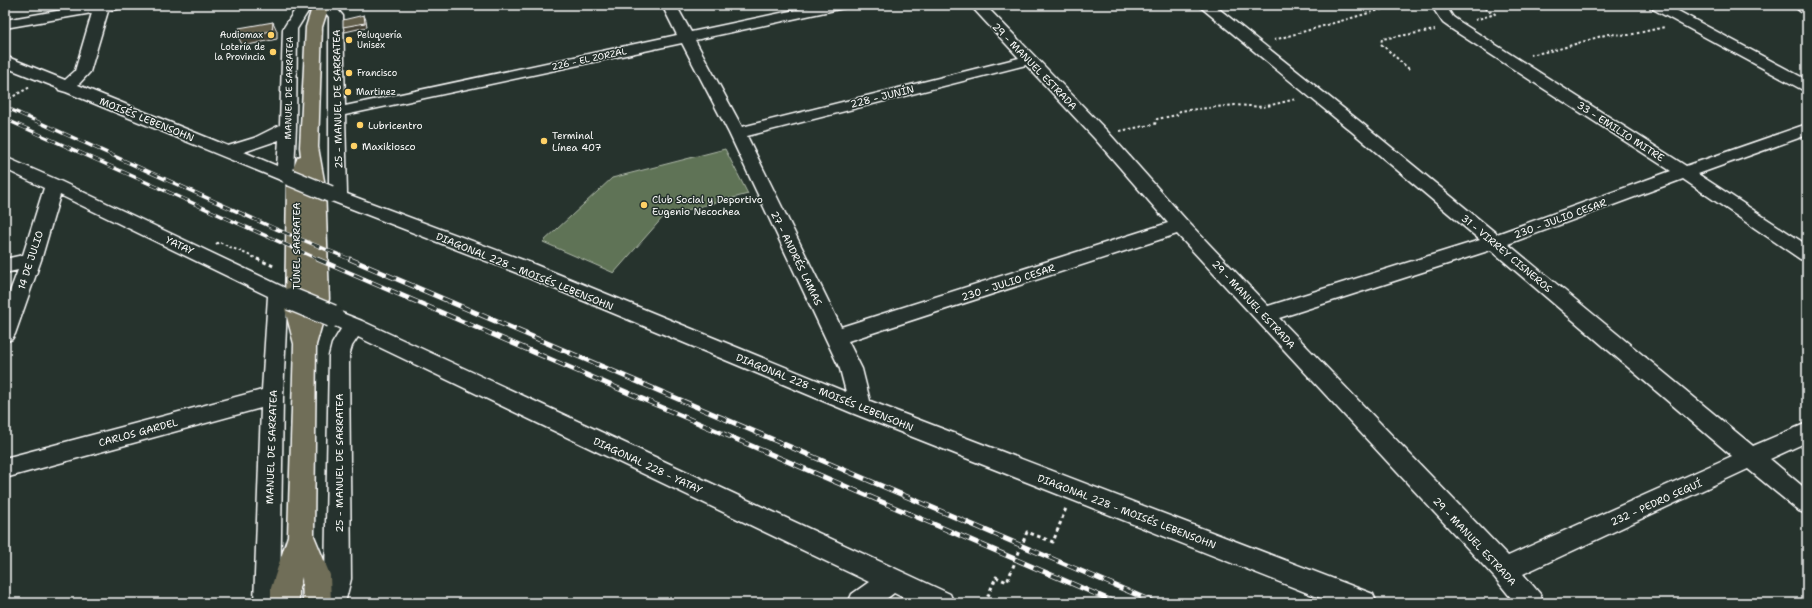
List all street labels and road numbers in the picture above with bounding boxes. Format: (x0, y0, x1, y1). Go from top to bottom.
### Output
street label: 29 - MANUEL ESTRADA (990, 20, 1080, 113)
street label: 25 - MANUEL DE SARRATEA (330, 29, 345, 169)
street label: MANUEL DE SARRATEA (282, 36, 296, 140)
street label: 226 - EL ZORZAL (550, 45, 628, 73)
street label: 228 - JUNÍN (849, 82, 915, 111)
street label: MOISÉS LEBENSOHN (98, 95, 196, 144)
street label: 33 - EMILIO MITRE (1575, 98, 1667, 164)
street label: 230 - JULIO CESAR (1512, 196, 1608, 241)
street label: TÚNEL SARRATEA (290, 202, 303, 290)
street label: 27 - ANDRÉS LAMAS (768, 209, 825, 308)
street label: 31 - VIRREY CISNEROS (1459, 212, 1555, 295)
street label: 14 DE JULIO (15, 229, 46, 291)
street label: DIAGONAL 228 - MOISÉS LEBENSOHN (434, 230, 615, 313)
street label: YATAY (164, 233, 196, 258)
street label: 29 - MANUEL ESTRADA (1209, 257, 1298, 351)
street label: 230 - JULIO CESAR (960, 261, 1057, 304)
street label: DIAGONAL 228 - MOISÉS LEBENSOHN (734, 351, 915, 434)
street label: MANUEL DE SARRATEA (263, 390, 280, 504)
street label: 25 - MANUEL DE SARRATEA (333, 393, 346, 533)
street label: CARLOS GARDEL (97, 416, 180, 449)
street label: DIAGONAL 228 - YATAY (591, 434, 704, 496)
street label: DIAGONAL 228 - MOISÉS LEBENSOHN (1036, 471, 1218, 552)
street label: 232 - PEDRO SEGUÍ (1608, 476, 1704, 528)
street label: 29 - MANUEL ESTRADA (1430, 494, 1519, 588)

